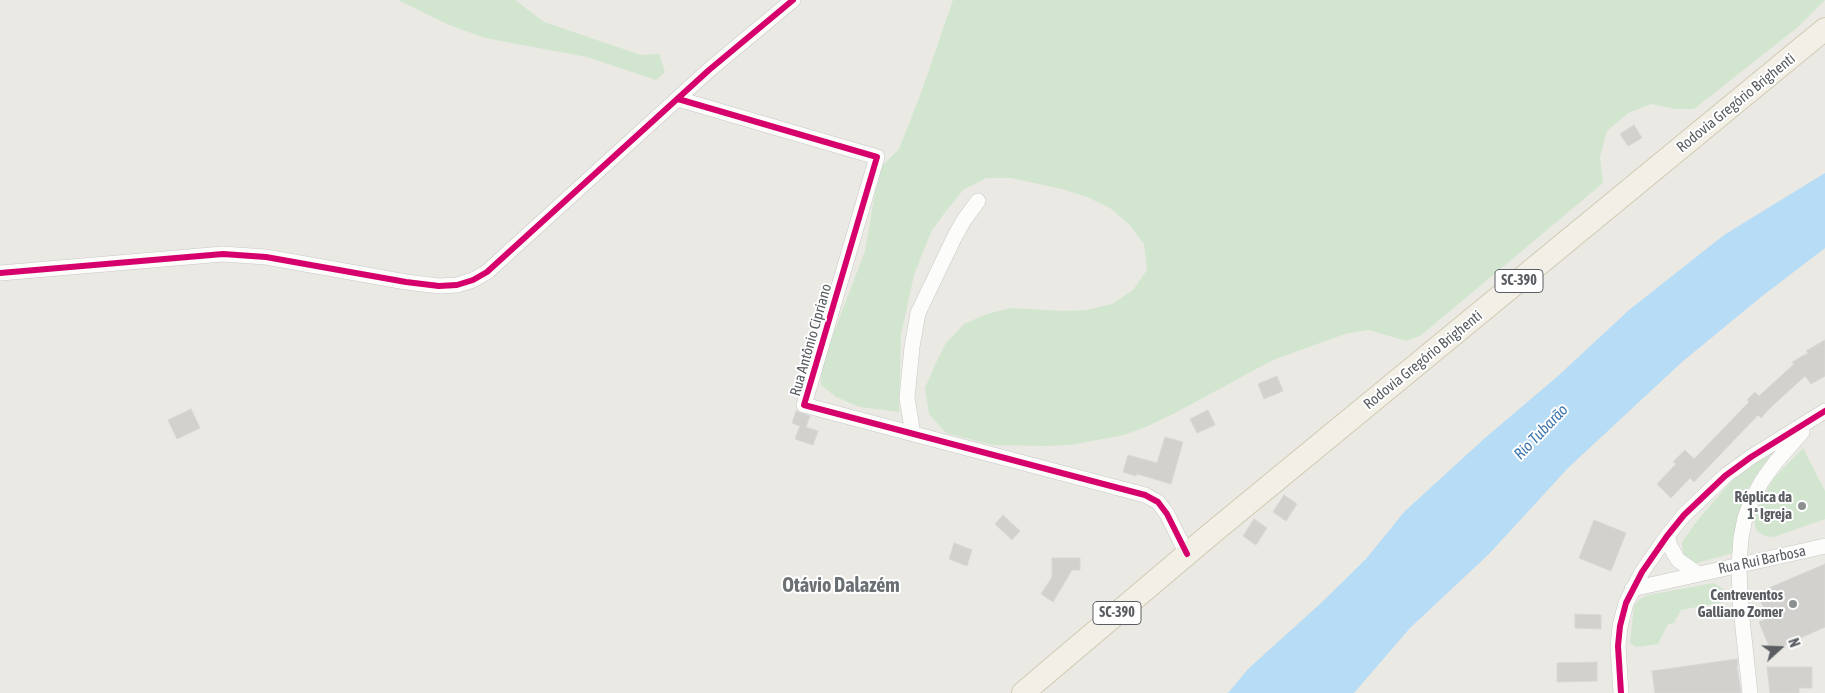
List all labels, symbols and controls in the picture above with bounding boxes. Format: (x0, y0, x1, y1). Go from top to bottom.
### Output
street label: Rodovia Gregório Brighenti (1673, 50, 1799, 156)
road number: SC-390 (1495, 270, 1543, 292)
street label: Rua Antônio Cipriano (786, 282, 836, 398)
street label: Rodovia Gregório Brighenti (1360, 307, 1486, 413)
water label: Rio Tubarão (1510, 400, 1572, 464)
place label: Réplica da 1ª Igreja (1734, 488, 1792, 523)
marker: Réplica da 1ª Igreja (1796, 500, 1808, 512)
street label: Rua Rui Barbosa (1717, 542, 1807, 578)
district label: Otávio Dalazém (782, 574, 900, 598)
place label: Centreventos Galliano Zomer (1697, 586, 1783, 621)
marker: Centreventos Galliano Zomer (1787, 598, 1799, 610)
road number: SC-390 (1093, 602, 1141, 624)
north arrow (1755, 623, 1805, 673)
text: N (1785, 636, 1803, 649)

